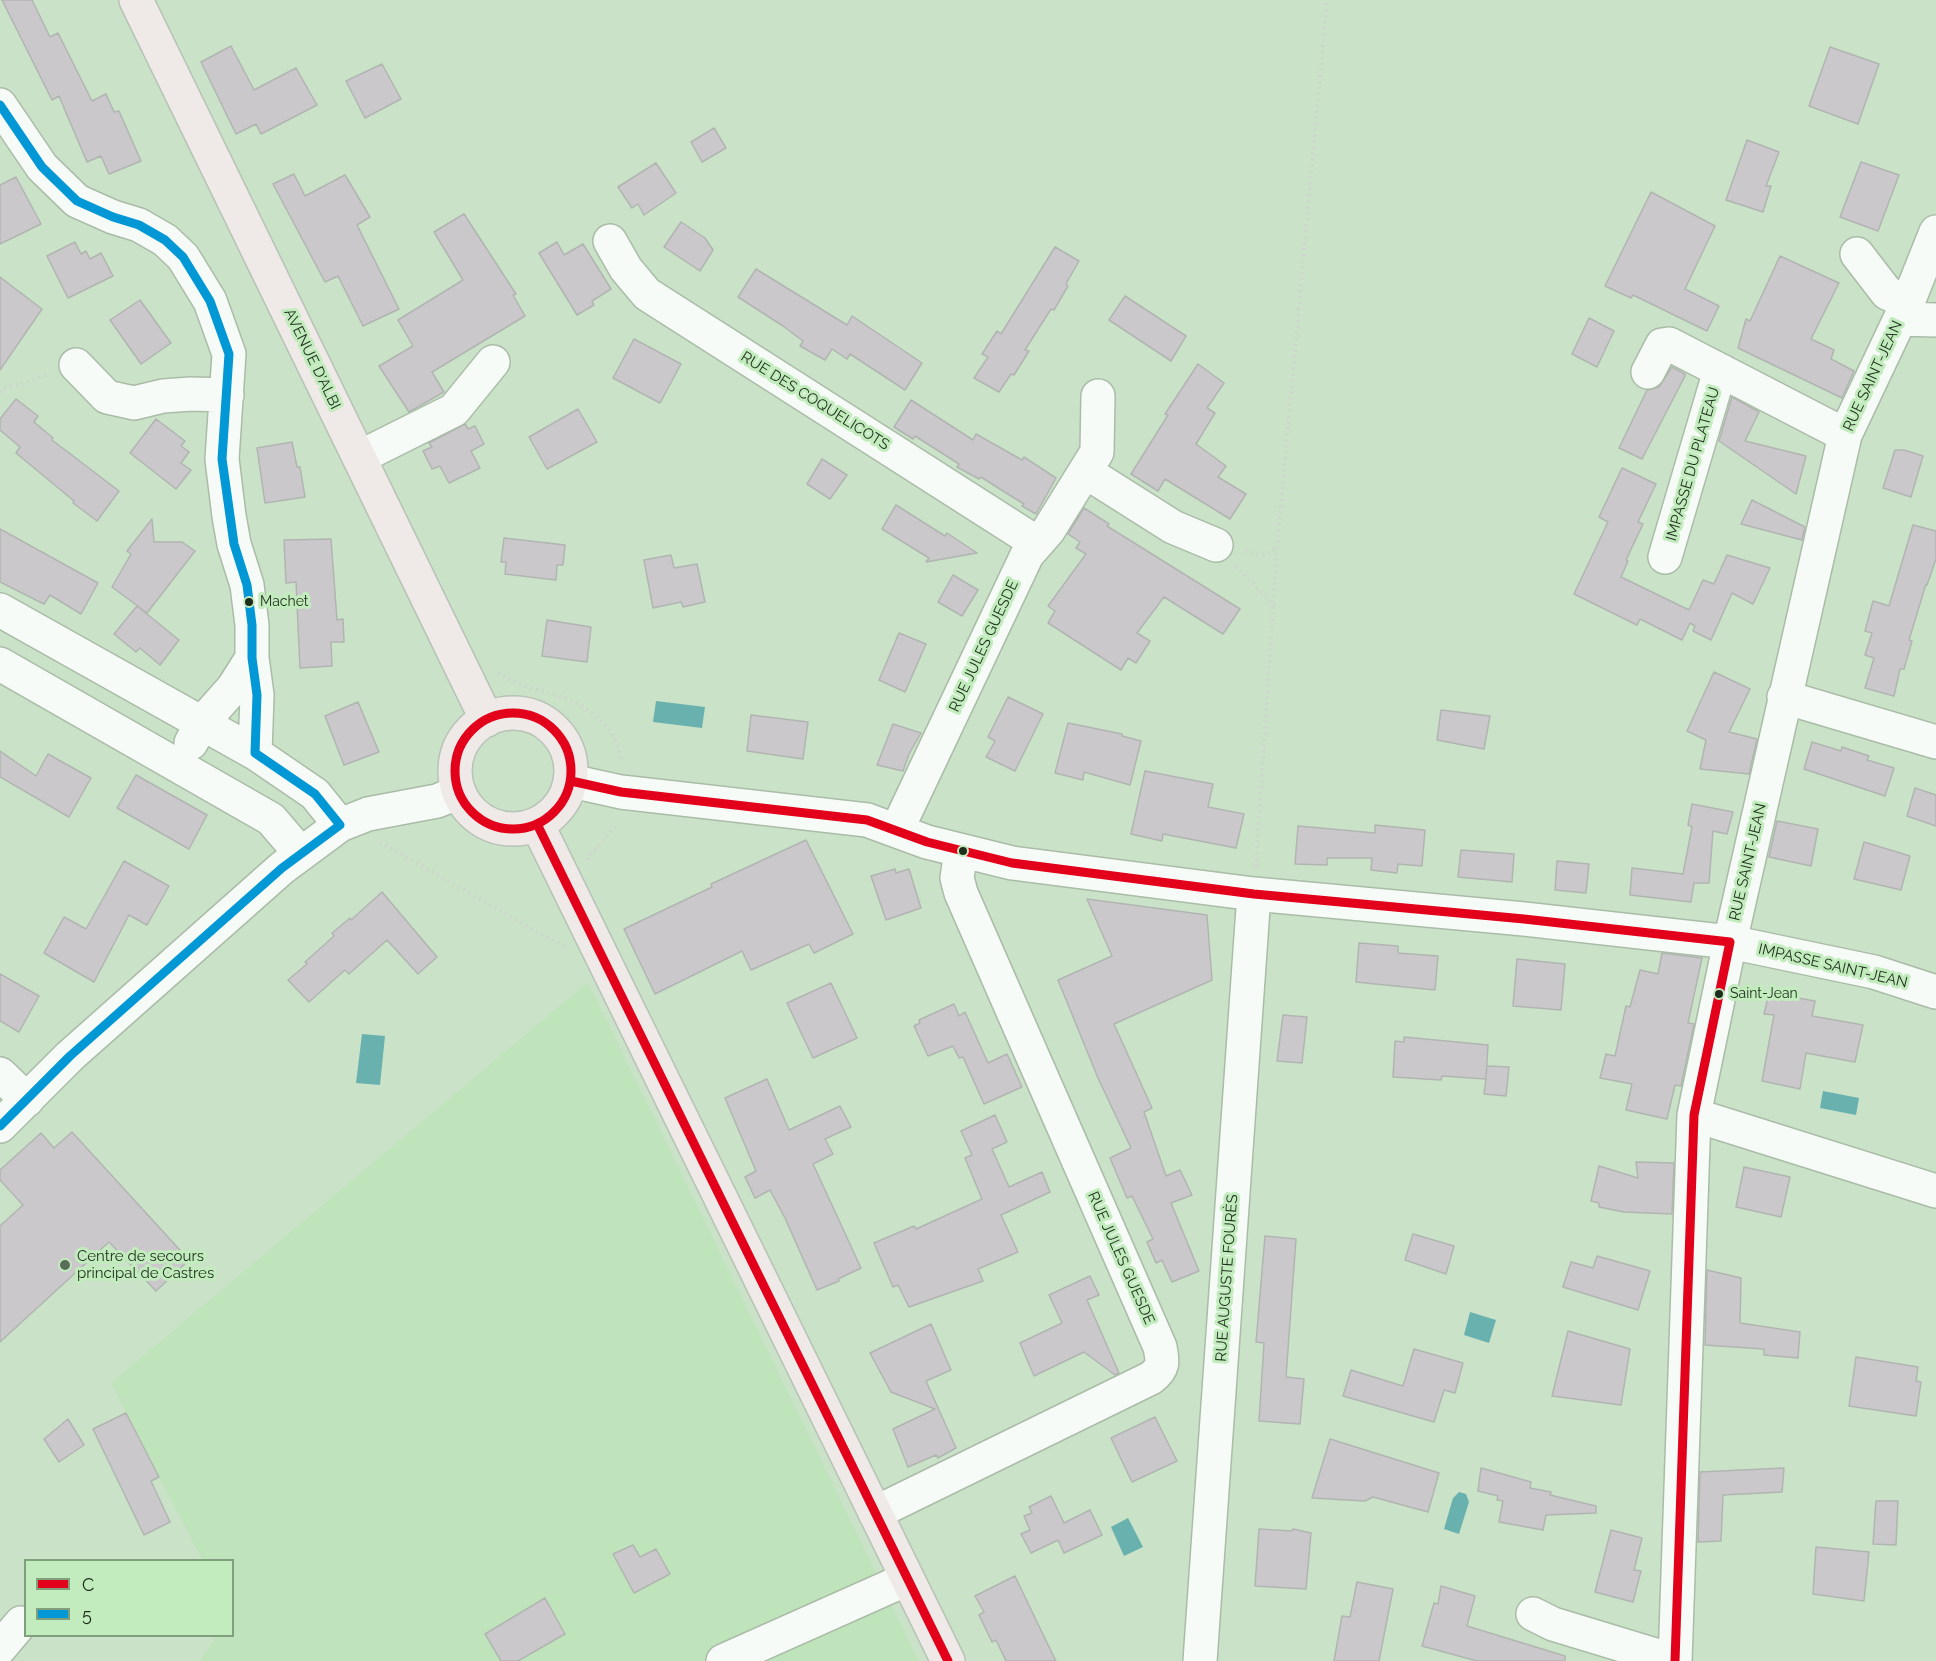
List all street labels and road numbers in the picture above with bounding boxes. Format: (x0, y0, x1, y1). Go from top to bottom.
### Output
street label: AVENUE D'ALBI (280, 306, 344, 412)
street label: RUE SAINT-JEAN (1839, 318, 1907, 434)
street label: RUE DES COQUELICOTS (737, 348, 893, 454)
street label: IMPASSE DU PLATEAU (1662, 385, 1724, 543)
street label: RUE JULES GUESDE (946, 577, 1022, 715)
street label: RUE SAINT-JEAN (1726, 801, 1770, 923)
street label: IMPASSE SAINT-JEAN (1757, 940, 1909, 992)
street label: RUE JULES GUESDE (1084, 1189, 1158, 1327)
street label: RUE AUGUSTE FOURÈS (1212, 1194, 1242, 1362)

